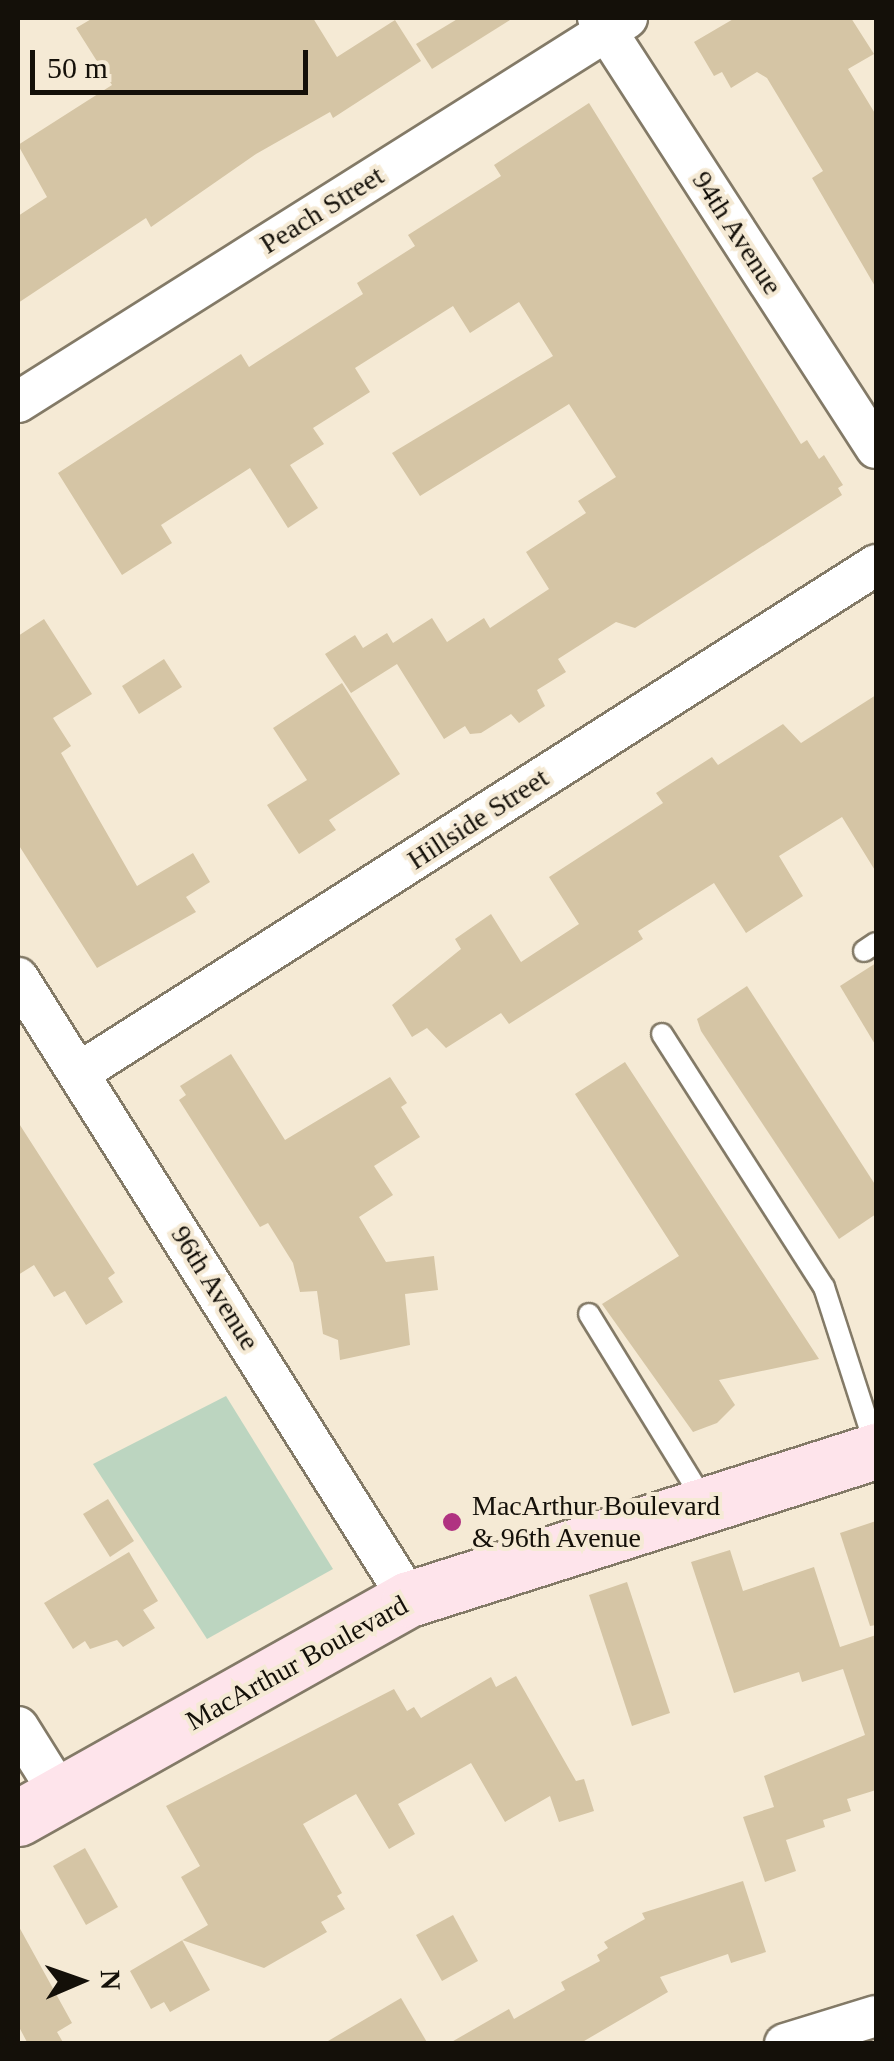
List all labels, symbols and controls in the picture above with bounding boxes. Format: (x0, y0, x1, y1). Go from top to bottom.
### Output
scale bar (35, 30, 312, 92)
text: 50 m (47, 51, 108, 84)
street label: Peach Street (254, 159, 390, 261)
street label: 94th Avenue (684, 164, 790, 302)
street label: Hillside Street (401, 761, 555, 877)
street label: 96th Avenue (163, 1219, 267, 1357)
place label: MacArthur Boulevard & 96th Avenue (472, 1489, 720, 1555)
marker: MacArthur Boulevard & 96th Avenue (441, 1511, 463, 1533)
street label: MacArthur Boulevard (180, 1588, 414, 1738)
north arrow (30, 1931, 130, 2031)
text: N (95, 1969, 126, 1991)

